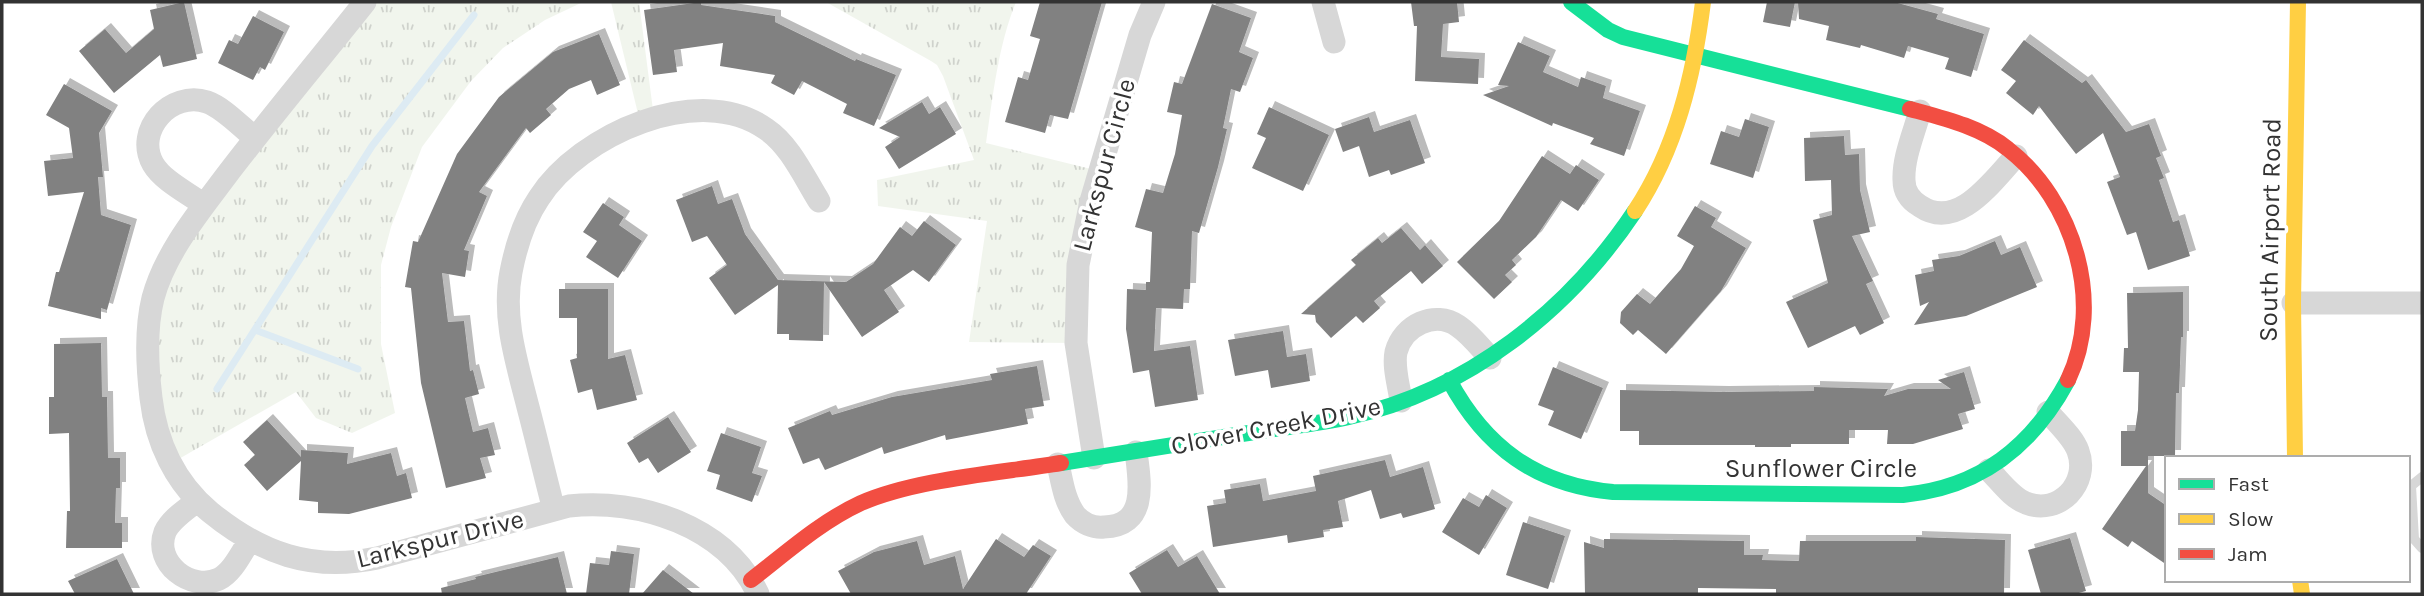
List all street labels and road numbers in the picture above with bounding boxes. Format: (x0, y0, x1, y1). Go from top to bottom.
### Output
street label: Larkspur Circle (1066, 75, 1142, 255)
street label: South Airport Road (2253, 118, 2287, 342)
street label: Clover Creek Drive (1168, 390, 1384, 462)
street label: Sunflower Circle (1725, 453, 1917, 484)
street label: Larkspur Drive (353, 503, 527, 575)

